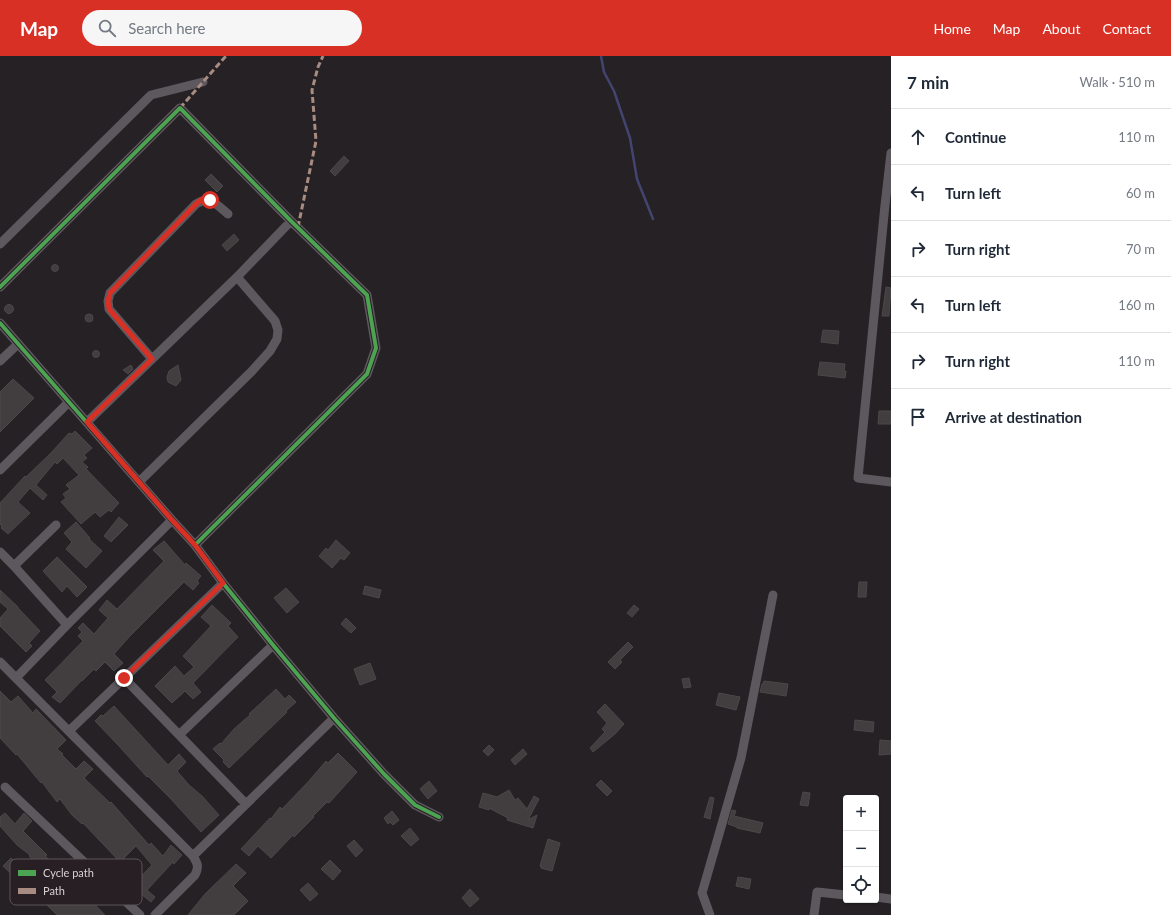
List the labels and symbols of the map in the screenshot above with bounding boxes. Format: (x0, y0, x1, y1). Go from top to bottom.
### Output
route start (201, 191, 219, 209)
route end (115, 669, 133, 687)
legend (10, 859, 142, 905)
text: Cycle path (43, 866, 94, 879)
text: Path (43, 884, 65, 897)

